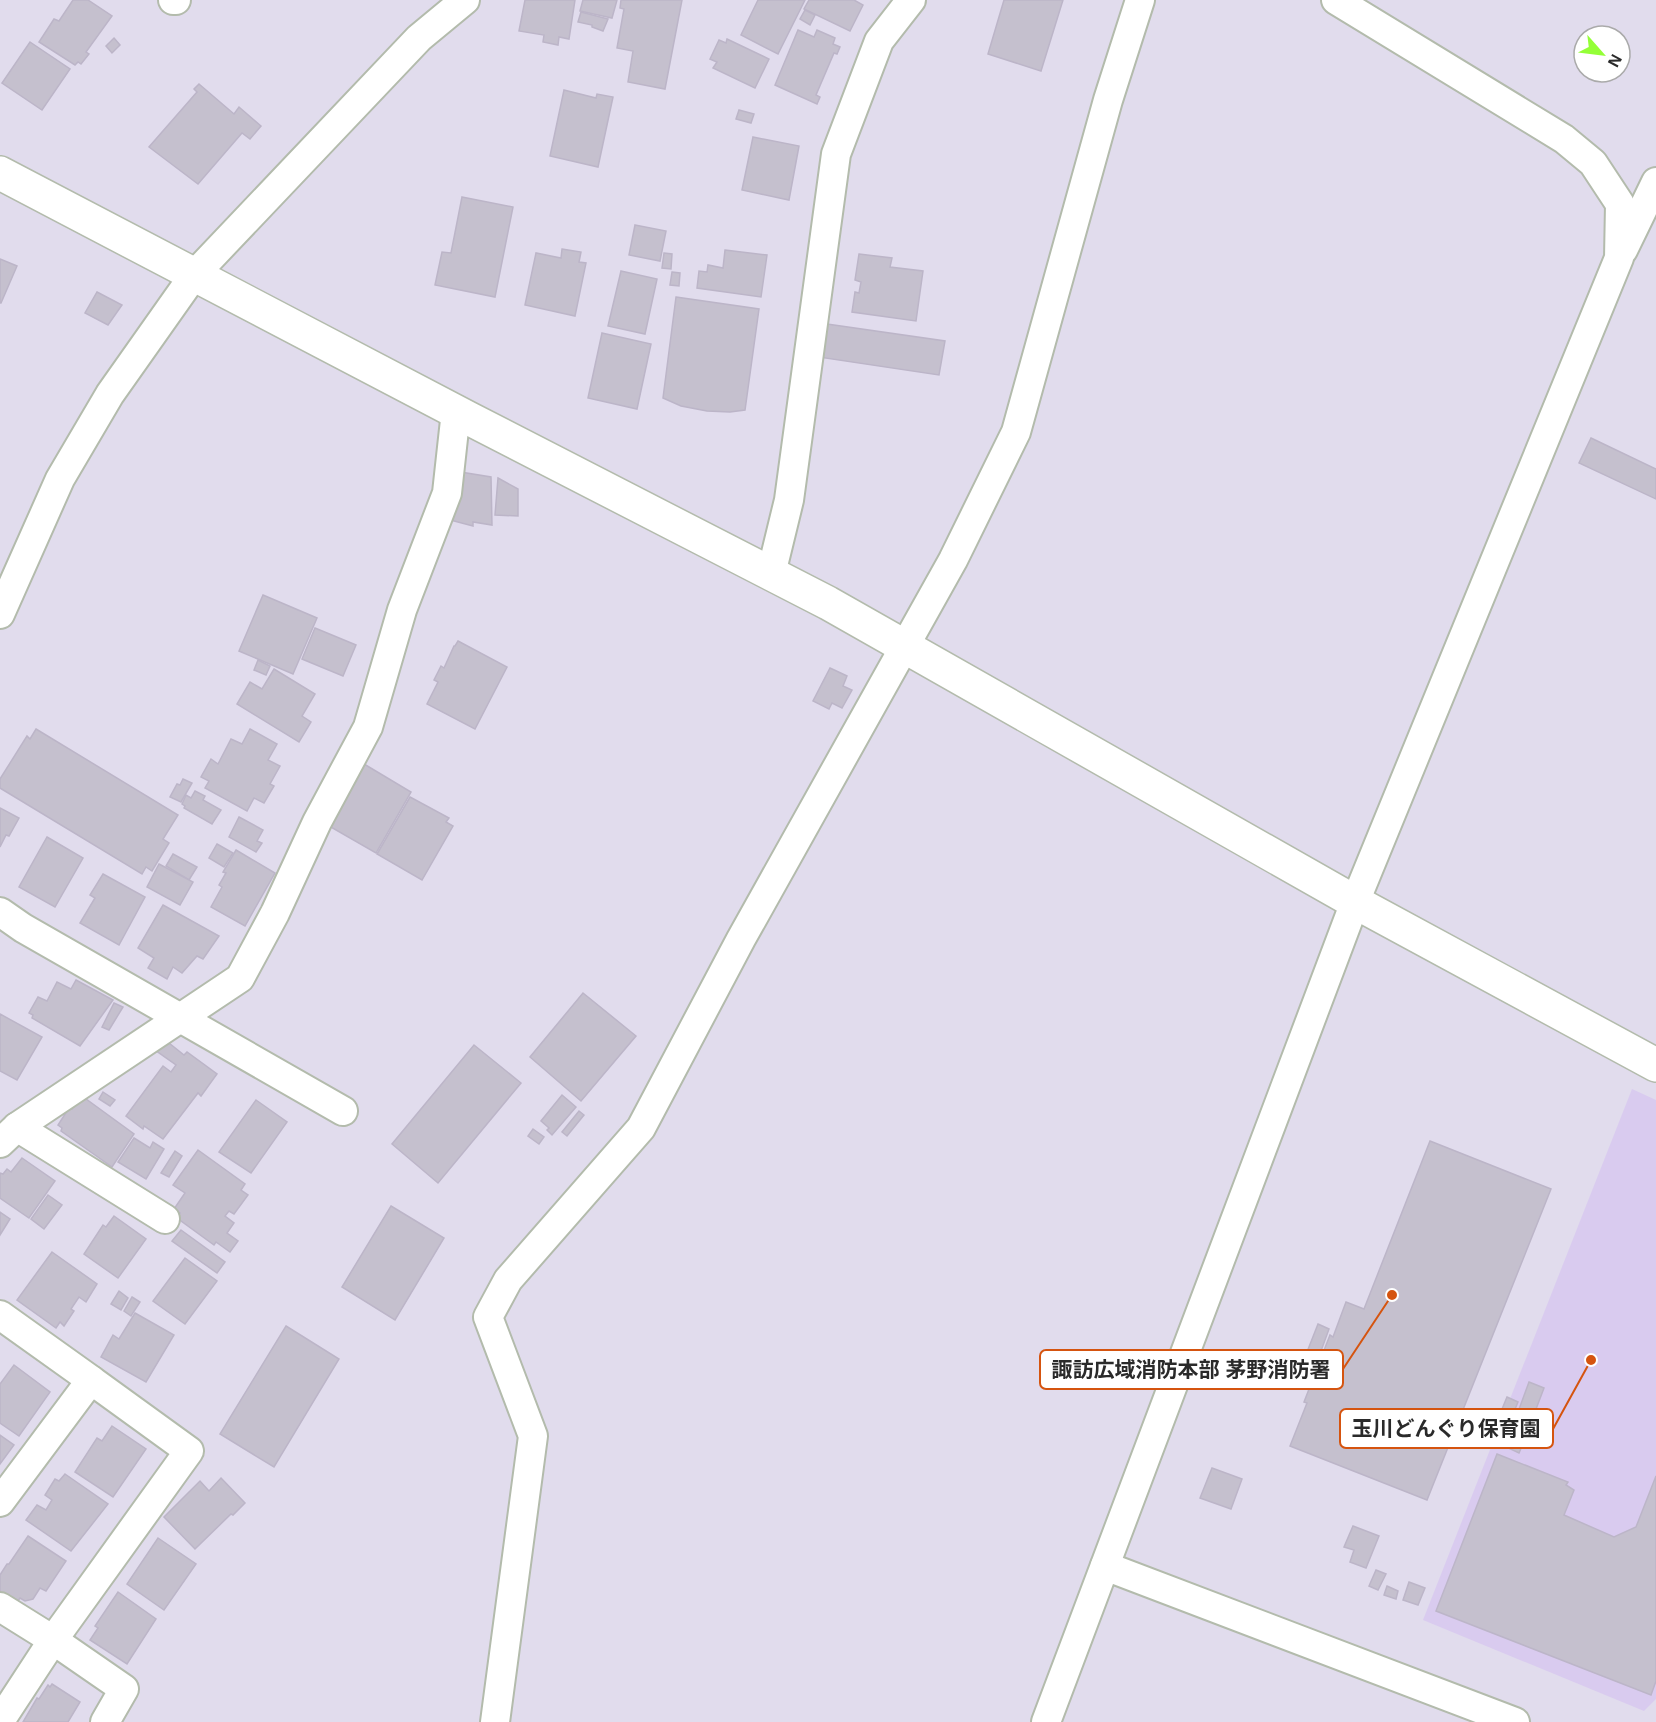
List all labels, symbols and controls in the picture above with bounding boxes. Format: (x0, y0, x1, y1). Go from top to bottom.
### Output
north arrow (1572, 24, 1632, 84)
text: N (1605, 52, 1625, 70)
callout: 諏訪広域消防本部 茅野消防署 (1040, 1350, 1343, 1389)
text: 諏訪広域消防本部 茅野消防署 (1052, 1358, 1330, 1381)
callout: 玉川どんぐり保育園 (1340, 1409, 1553, 1448)
text: 玉川どんぐり保育園 (1352, 1417, 1541, 1440)

